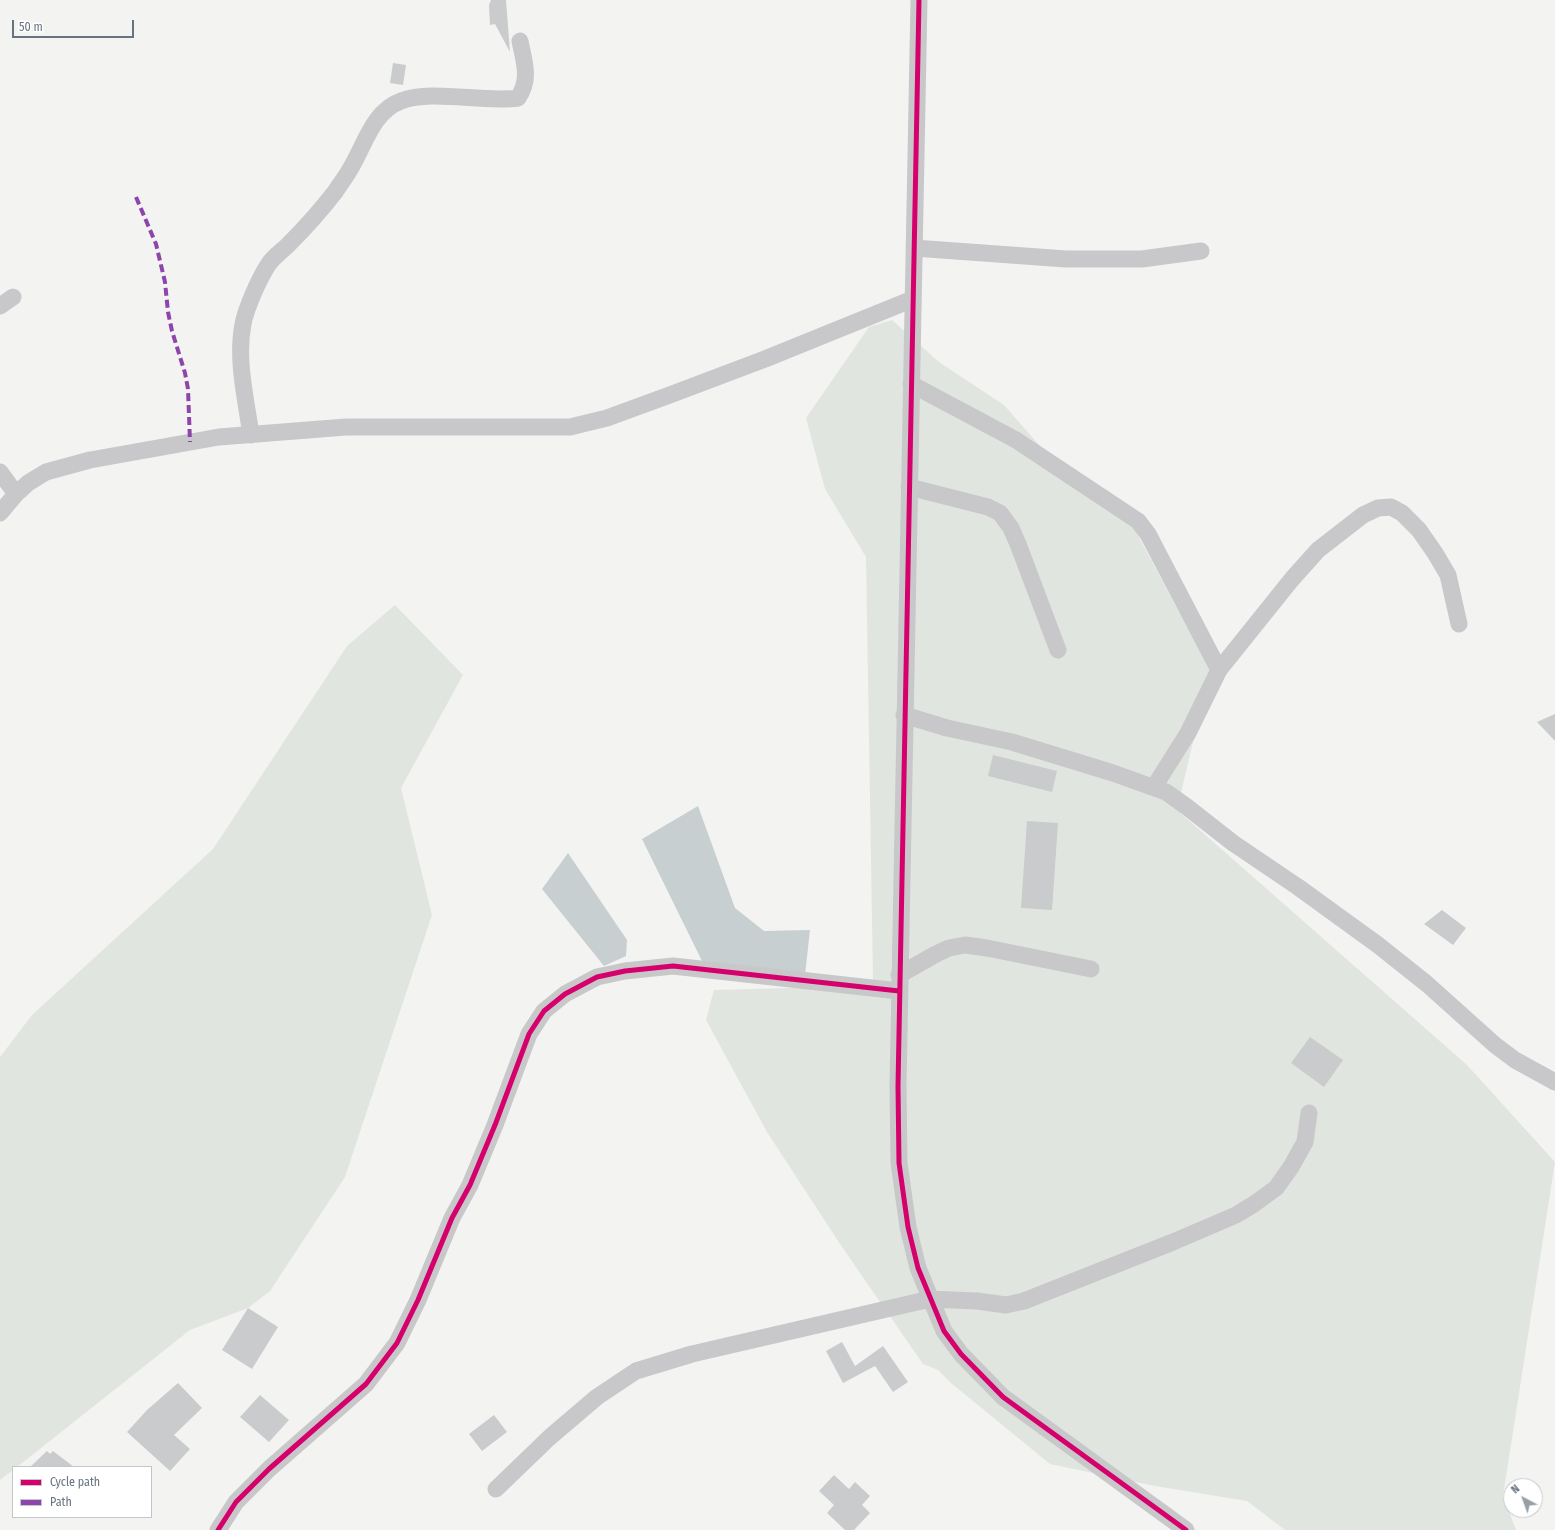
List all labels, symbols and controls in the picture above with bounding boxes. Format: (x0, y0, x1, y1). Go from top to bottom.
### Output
scale bar (14, 12, 136, 38)
text: 50 m (19, 20, 43, 34)
legend (12, 1466, 152, 1518)
text: Cycle path (50, 1475, 100, 1489)
north arrow (1503, 1478, 1543, 1518)
text: N (1509, 1482, 1522, 1496)
text: Path (50, 1495, 72, 1509)

